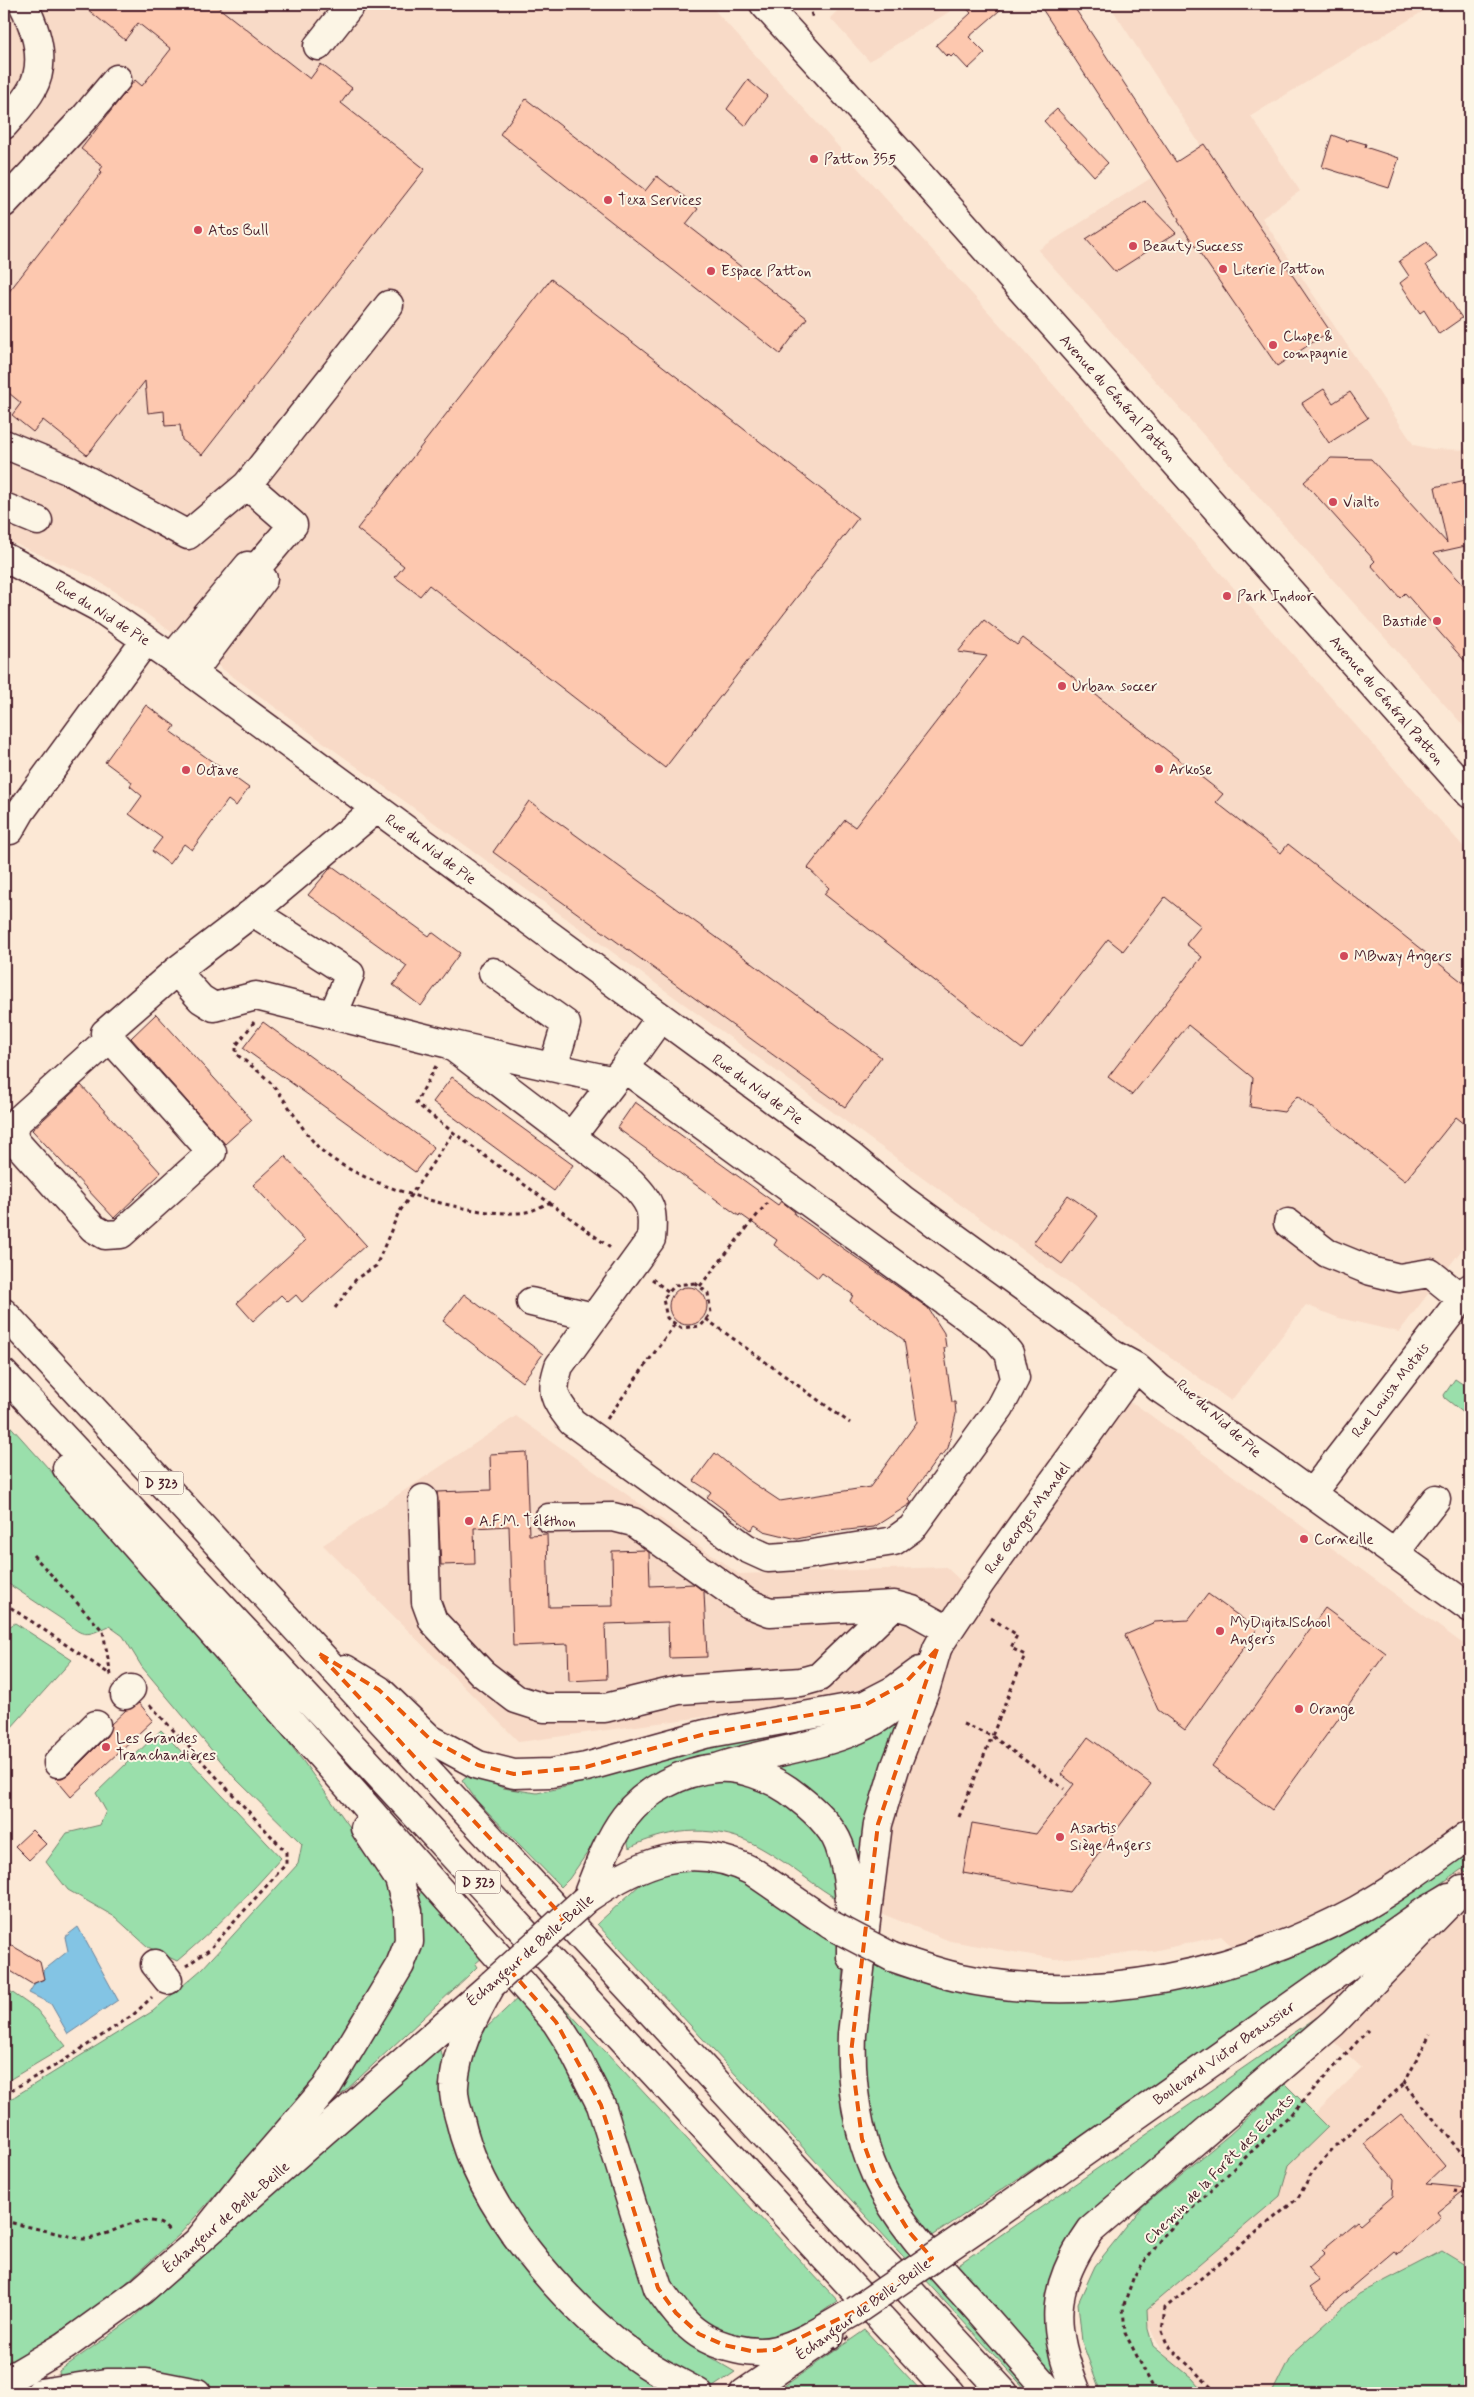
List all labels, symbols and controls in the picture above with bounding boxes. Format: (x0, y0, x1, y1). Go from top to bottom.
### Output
place label: Patton 355 (824, 150, 896, 170)
marker: Patton 355 (808, 153, 820, 165)
place label: Texa Services (618, 191, 702, 211)
marker: Texa Services (602, 194, 614, 206)
place label: Atos Bull (208, 221, 269, 241)
marker: Atos Bull (192, 224, 204, 236)
place label: Beauty Success (1143, 237, 1244, 257)
marker: Beauty Success (1127, 240, 1139, 252)
place label: Literie Patton (1233, 260, 1325, 280)
place label: Espace Patton (721, 262, 811, 282)
marker: Literie Patton (1217, 263, 1229, 275)
marker: Espace Patton (705, 265, 717, 277)
place label: Chope & compagnie (1283, 327, 1348, 364)
street label: Avenue du Général Patton (1055, 331, 1180, 467)
marker: Chope & compagnie (1267, 339, 1279, 351)
place label: Vialto (1343, 493, 1379, 513)
marker: Vialto (1327, 496, 1339, 508)
street label: Rue du Nid de Pie (51, 577, 154, 651)
place label: Park Indoor (1237, 587, 1313, 607)
marker: Park Indoor (1221, 590, 1233, 602)
place label: Bastide (1382, 612, 1427, 632)
marker: Bastide (1431, 615, 1443, 627)
street label: Avenue du Général Patton (1324, 632, 1448, 770)
place label: Urban soccer (1072, 677, 1158, 697)
marker: Urban soccer (1056, 680, 1068, 692)
place label: Arkose (1169, 760, 1212, 780)
place label: Octave (196, 761, 239, 781)
marker: Arkose (1153, 763, 1165, 775)
marker: Octave (180, 764, 192, 776)
street label: Rue du Nid de Pie (381, 810, 480, 890)
place label: MBway Angers (1354, 947, 1452, 968)
marker: MBway Angers (1338, 950, 1350, 962)
street label: Rue du Nid de Pie (708, 1050, 807, 1130)
street label: Rue Louisa Motais (1347, 1339, 1434, 1442)
street label: Rue du Nid de Pie (1171, 1375, 1265, 1462)
street label: Rue Georges Mandel (981, 1459, 1076, 1579)
road number: D 323 (138, 1472, 184, 1495)
place label: A.F.M. Téléthon (479, 1512, 576, 1532)
marker: A.F.M. Téléthon (463, 1515, 475, 1527)
place label: Corneille (1314, 1530, 1374, 1550)
marker: Corneille (1298, 1533, 1310, 1545)
place label: MyDigitalSchool Angers (1230, 1613, 1331, 1651)
marker: MyDigitalSchool Angers (1214, 1625, 1226, 1637)
place label: Orange (1309, 1700, 1355, 1721)
marker: Orange (1293, 1703, 1305, 1715)
place label: Les Grandes Tranchandières (116, 1729, 216, 1766)
marker: Les Grandes Tranchandières (100, 1741, 112, 1753)
place label: Asartis Siège Angers (1070, 1819, 1151, 1857)
marker: Asartis Siège Angers (1054, 1831, 1066, 1843)
road number: D 323 (456, 1870, 500, 1894)
street label: Échangeur de Belle-Beille (462, 1889, 599, 2012)
street label: Boulevard Victor Beaussier (1150, 1997, 1300, 2111)
street label: Chemin de la Forêt des Echats (1140, 2090, 1299, 2249)
street label: Échangeur de Belle-Beille (158, 2156, 295, 2279)
street label: Échangeur de Belle-Beille (792, 2253, 936, 2366)

